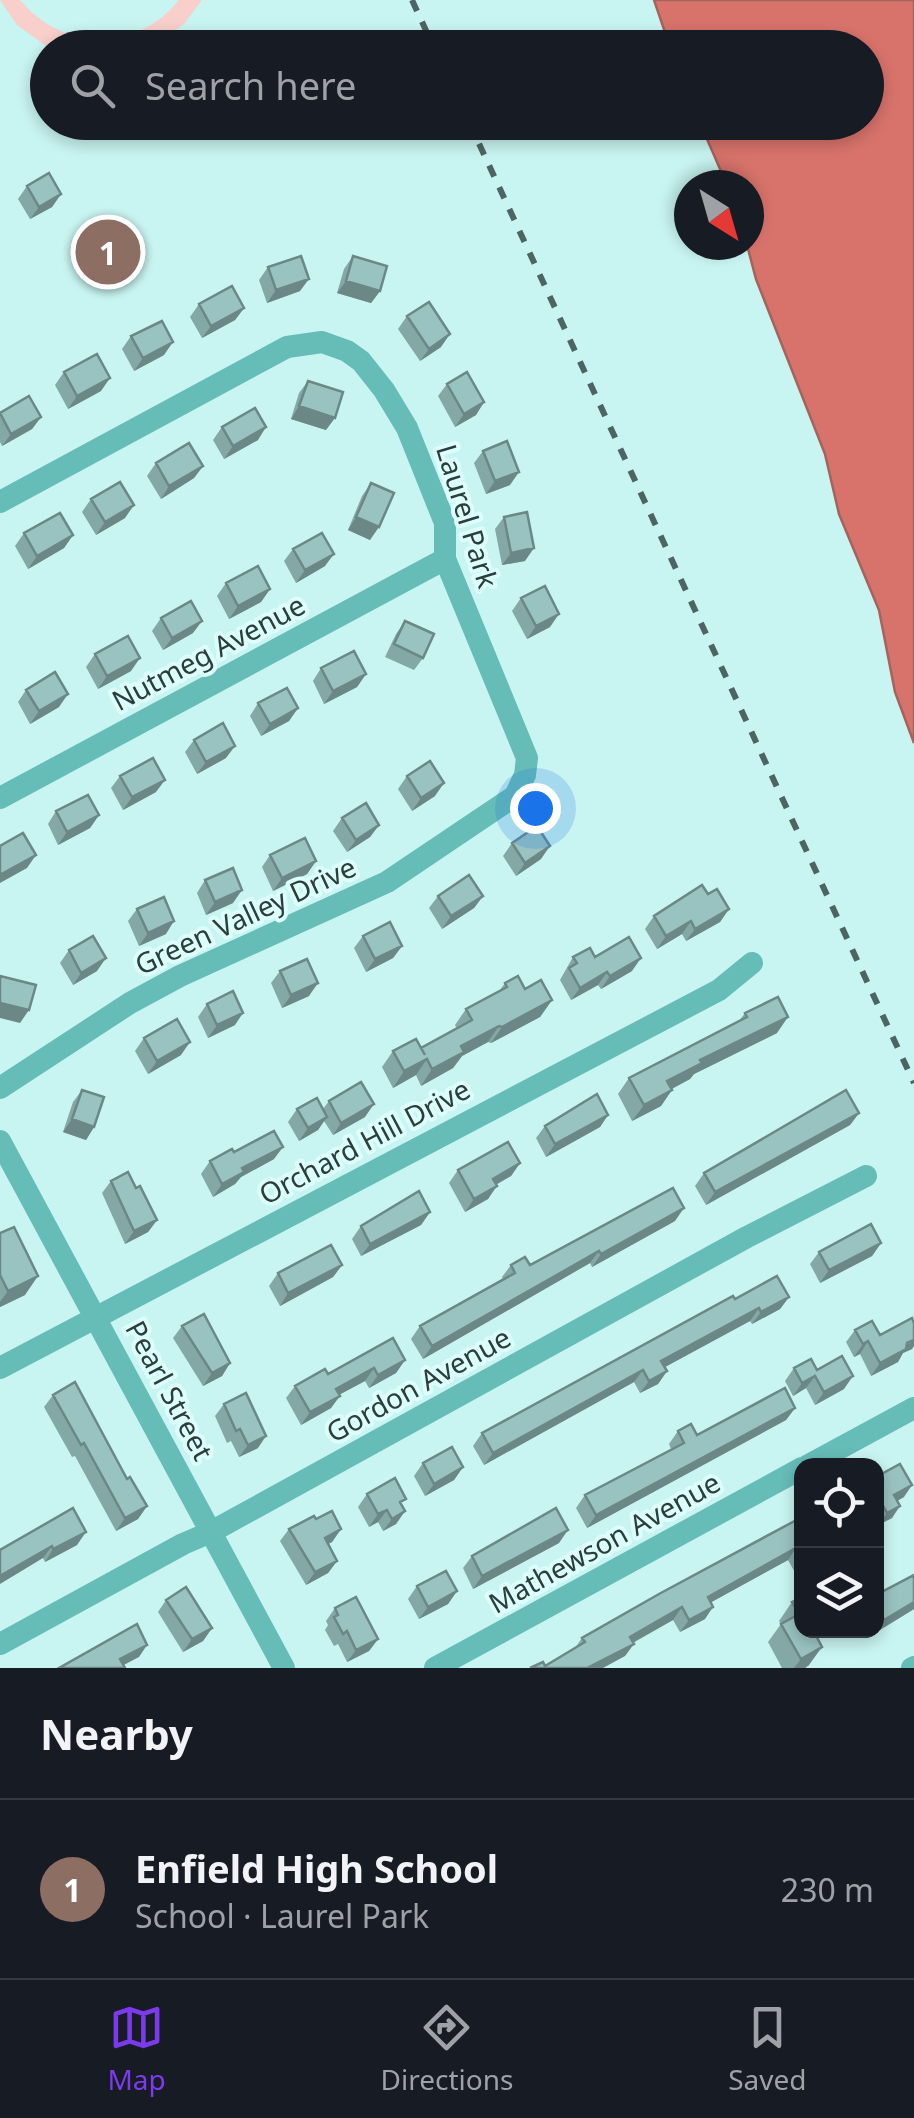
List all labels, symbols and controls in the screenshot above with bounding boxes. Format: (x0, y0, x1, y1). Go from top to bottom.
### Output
search box (30, 30, 884, 140)
icon: search (65, 58, 120, 113)
text: Search here (145, 59, 356, 111)
north arrow (674, 170, 764, 260)
pin: 1 (76, 214, 140, 290)
street label: Laurel Park (428, 440, 508, 592)
street label: Nutmeg Avenue (105, 585, 311, 719)
your location (510, 783, 561, 834)
street label: Green Valley Drive (128, 847, 362, 983)
street label: Orchard Hill Drive (252, 1069, 476, 1213)
street label: Pearl Street (117, 1314, 223, 1466)
street label: Gordon Avenue (319, 1318, 517, 1450)
map controls (794, 1458, 884, 1638)
button: locate (794, 1458, 884, 1548)
street label: Mathewson Avenue (482, 1463, 726, 1621)
button: layers (794, 1548, 884, 1638)
text: Nearby (40, 1705, 193, 1762)
text: Enfield High School (135, 1842, 498, 1894)
text: 1 (63, 1868, 82, 1911)
text: 230 m (781, 1868, 874, 1911)
text: School · Laurel Park (135, 1894, 429, 1937)
tab: Map (107, 2000, 166, 2098)
tab: Directions (381, 2000, 513, 2098)
tab: Saved (728, 2000, 807, 2098)

